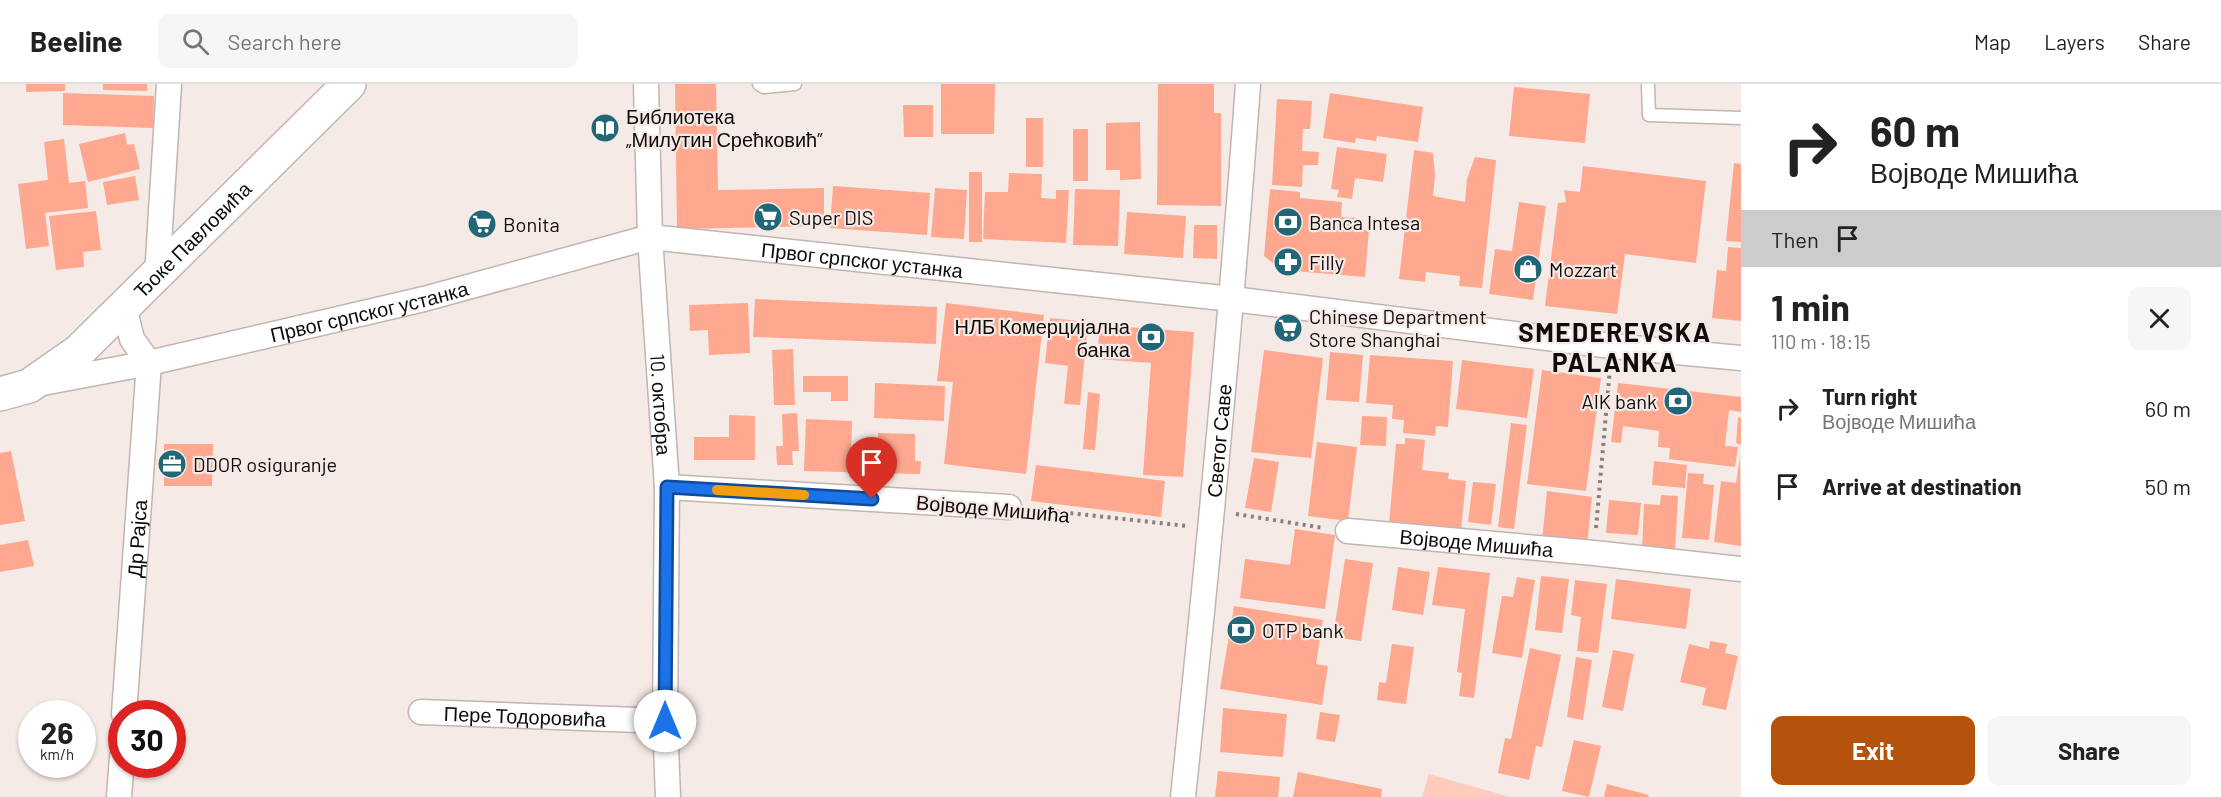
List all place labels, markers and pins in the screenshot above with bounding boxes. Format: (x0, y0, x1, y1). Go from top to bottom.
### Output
place label: Библиотека „Милутин Срећковић” (626, 104, 823, 151)
library icon: Библиотека „Милутин Срећковић” (589, 112, 621, 144)
supermarket icon: Super DIS (752, 201, 784, 233)
place label: Super DIS (789, 205, 873, 229)
bank icon: Banca Intesa (1272, 206, 1304, 238)
supermarket icon: Bonita (466, 208, 498, 240)
place label: Banca Intesa (1309, 210, 1420, 234)
place label: Bonita (503, 212, 560, 236)
pharmacy icon: Filly (1272, 246, 1304, 278)
place label: Filly (1309, 250, 1344, 274)
shop icon: Mozzart (1512, 253, 1544, 285)
place label: Mozzart (1549, 257, 1617, 281)
place label: Chinese Department Store Shanghai (1309, 304, 1487, 351)
supermarket icon: Chinese Department Store Shanghai (1272, 312, 1304, 344)
place label: НЛБ Комерцијална банка (955, 314, 1131, 361)
bank icon: НЛБ Комерцијална банка (1135, 321, 1167, 353)
bank icon: AIK bank (1662, 385, 1694, 417)
place label: AIK bank (1582, 389, 1657, 413)
pin (846, 437, 897, 499)
office icon: DDOR osiguranje (156, 448, 188, 480)
place label: DDOR osiguranje (193, 452, 337, 476)
bank icon: OTP bank (1225, 614, 1257, 646)
place label: OTP bank (1262, 618, 1343, 642)

